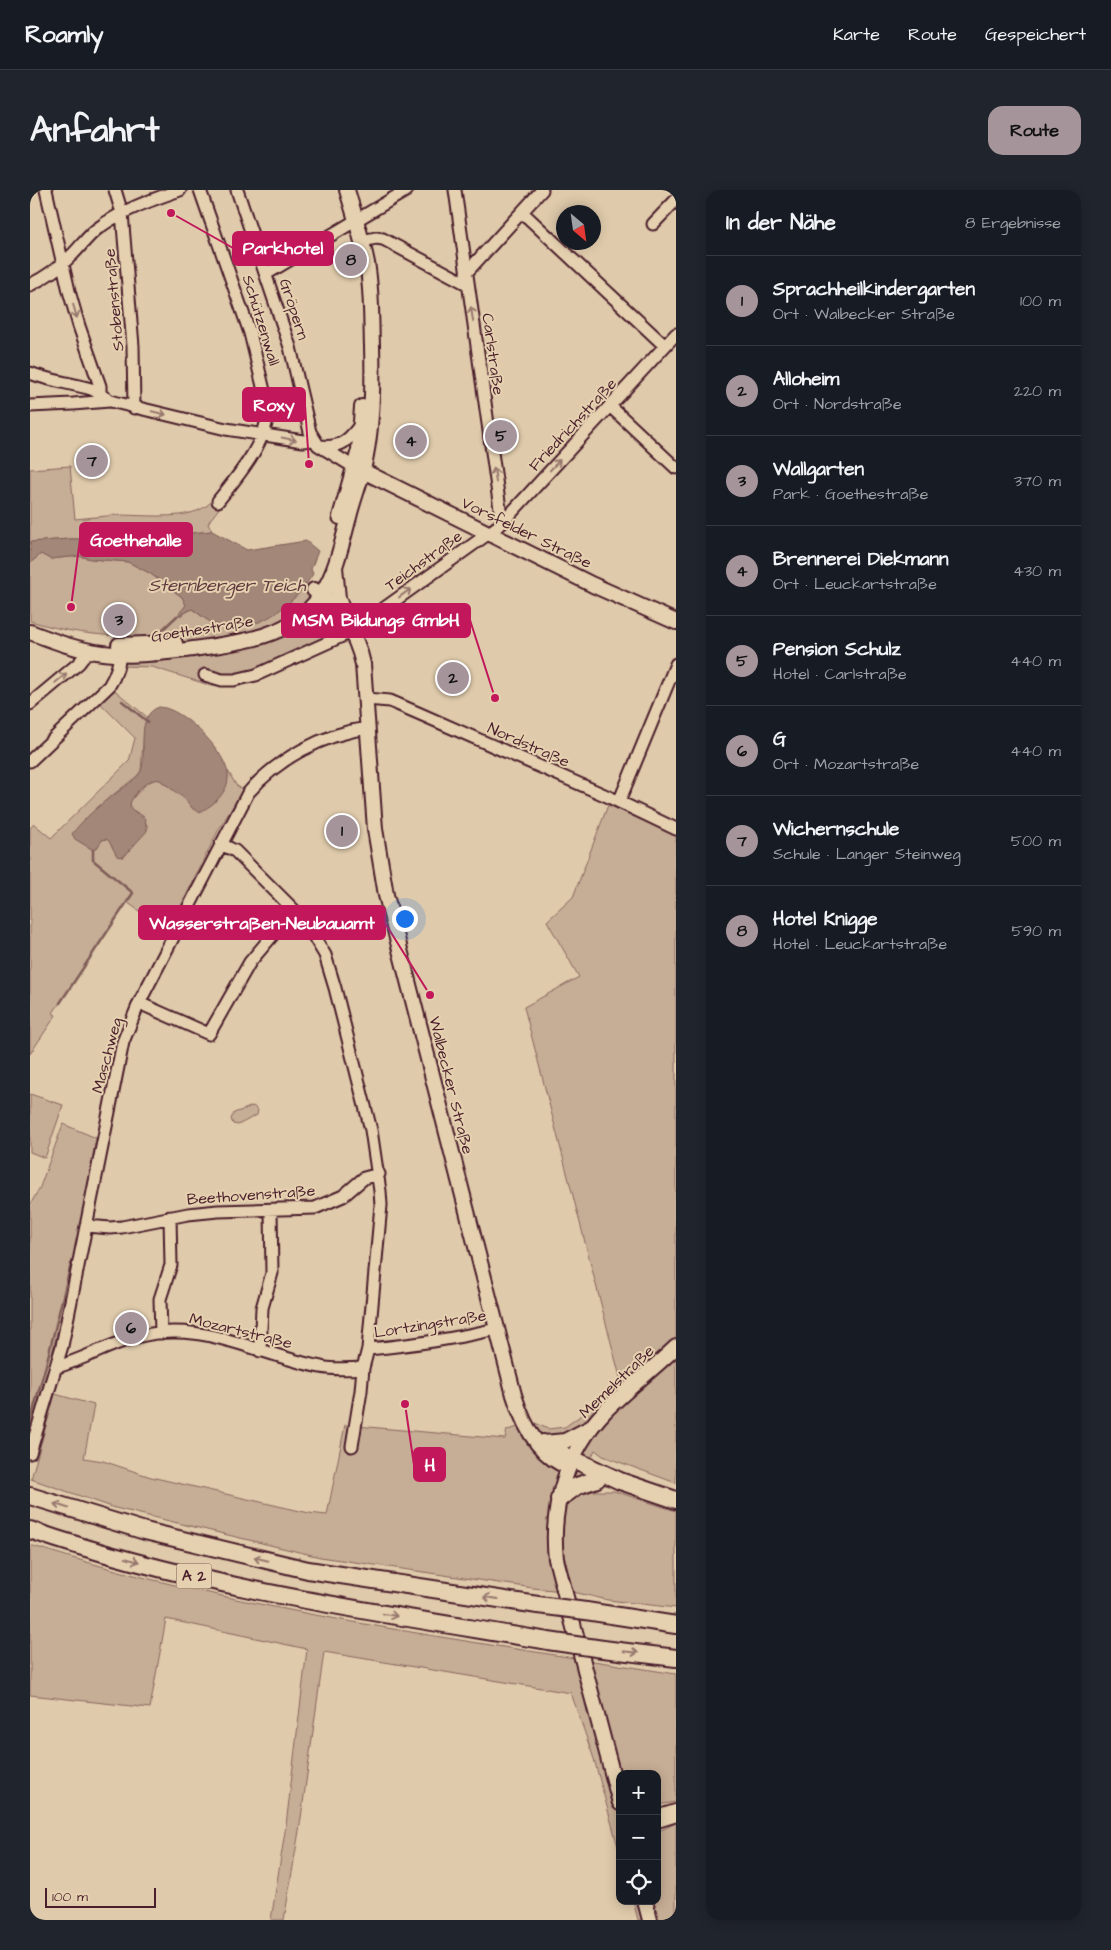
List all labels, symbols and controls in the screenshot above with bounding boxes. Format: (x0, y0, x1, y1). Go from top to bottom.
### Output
text: Roamly (25, 18, 103, 52)
text: Karte (833, 22, 880, 47)
text: Route (908, 22, 957, 47)
text: Gespeichert (985, 22, 1086, 47)
text: Anfahrt (30, 106, 159, 155)
button: Route (988, 106, 1081, 155)
north arrow (556, 205, 601, 250)
text: In der Nähe (726, 208, 836, 237)
text: 8 Ergebnisse (965, 212, 1061, 234)
callout: Parkhotel (233, 232, 333, 265)
text: Parkhotel (243, 236, 323, 261)
pin: 8 (335, 241, 367, 279)
street label: Stobenstraße (99, 247, 129, 352)
street label: Schützenwall (237, 272, 285, 368)
street label: Gröpern (274, 276, 314, 343)
text: Sprachheilkindergarten (773, 276, 975, 303)
text: 1 (741, 290, 743, 312)
text: 100 m (1020, 290, 1061, 312)
one-way arrow (71, 303, 80, 319)
text: Ort · Walbecker Straße (773, 303, 955, 325)
one-way arrow (467, 306, 477, 322)
street label: Carlstraße (476, 312, 510, 397)
text: Alloheim (773, 366, 839, 393)
street label: Friedrichstraße (524, 373, 622, 476)
text: 2 (737, 380, 747, 402)
text: 220 m (1014, 380, 1061, 402)
callout: Roxy (243, 388, 305, 421)
text: Roxy (253, 393, 295, 419)
text: Ort · Nordstraße (773, 393, 902, 415)
one-way arrow (150, 409, 166, 418)
pin: 5 (485, 417, 517, 455)
pin: 4 (395, 422, 427, 460)
one-way arrow (280, 434, 296, 444)
pin: 7 (76, 442, 108, 480)
text: Wallgarten (773, 456, 864, 483)
one-way arrow (549, 459, 561, 472)
one-way arrow (490, 467, 500, 483)
text: 3 (738, 470, 746, 492)
text: 370 m (1014, 470, 1061, 492)
text: Park · Goethestraße (773, 483, 928, 505)
street label: Vorsfelder Straße (458, 492, 596, 574)
callout: Goethehalle (80, 523, 192, 556)
street label: Teichstraße (380, 525, 467, 596)
text: Goethehalle (90, 528, 182, 553)
text: Brennerei Diekmann (773, 546, 948, 573)
text: 4 (737, 560, 747, 582)
text: 430 m (1013, 560, 1061, 582)
water label: Sternberger Teich (148, 573, 307, 599)
text: Ort · Leuckartstraße (773, 573, 937, 595)
one-way arrow (398, 588, 412, 598)
pin: 3 (103, 601, 135, 639)
callout: MSM Bildungs GmbH (282, 604, 470, 637)
text: MSM Bildungs GmbH (292, 608, 460, 634)
street label: Goethestraße (149, 610, 255, 648)
text: Pension Schulz (773, 636, 901, 663)
text: 5 (736, 650, 748, 672)
text: 440 m (1010, 650, 1061, 672)
pin: 2 (437, 659, 469, 697)
text: Hotel · Carlstraße (773, 663, 907, 685)
one-way arrow (54, 673, 67, 684)
street label: Nordstraße (484, 717, 573, 773)
text: G (773, 726, 786, 753)
text: 6 (737, 740, 747, 762)
text: 440 m (1010, 740, 1061, 762)
text: Ort · Mozartstraße (773, 753, 919, 775)
pin: 1 (326, 812, 358, 850)
text: Wichernschule (773, 816, 899, 843)
text: 7 (737, 830, 747, 852)
text: 500 m (1011, 830, 1061, 852)
text: Schule · Langer Steinweg (773, 843, 961, 865)
callout: Wasserstraßen-Neubauamt (139, 906, 385, 939)
your location (392, 906, 418, 932)
text: Hotel Knigge (773, 906, 878, 933)
text: Wasserstraßen-Neubauamt (148, 911, 375, 936)
text: 8 (737, 920, 747, 942)
text: 590 m (1012, 920, 1061, 942)
text: Hotel · Leuckartstraße (773, 933, 947, 955)
street label: Walbecker Straße (423, 1014, 479, 1157)
street label: Maschweg (86, 1015, 129, 1096)
street label: Beethovenstraße (186, 1180, 316, 1210)
street label: Lortzingstraße (372, 1304, 488, 1345)
street label: Mozartstraße (187, 1308, 295, 1354)
pin: 6 (115, 1309, 147, 1347)
street label: Memelstraße (574, 1340, 659, 1423)
callout: H (414, 1448, 445, 1481)
text: H (425, 1453, 436, 1478)
one-way arrow (53, 1500, 69, 1510)
one-way arrow (253, 1554, 269, 1563)
one-way arrow (123, 1555, 139, 1565)
road number: A 2 (176, 1564, 212, 1588)
one-way arrow (484, 1592, 500, 1602)
one-way arrow (382, 1611, 398, 1621)
one-way arrow (622, 1647, 638, 1657)
map controls (616, 1770, 661, 1905)
button: + (616, 1770, 661, 1815)
button: − (616, 1815, 661, 1860)
button: locate (616, 1860, 661, 1905)
scale bar (45, 1885, 156, 1908)
text: 100 m (52, 1887, 88, 1907)

